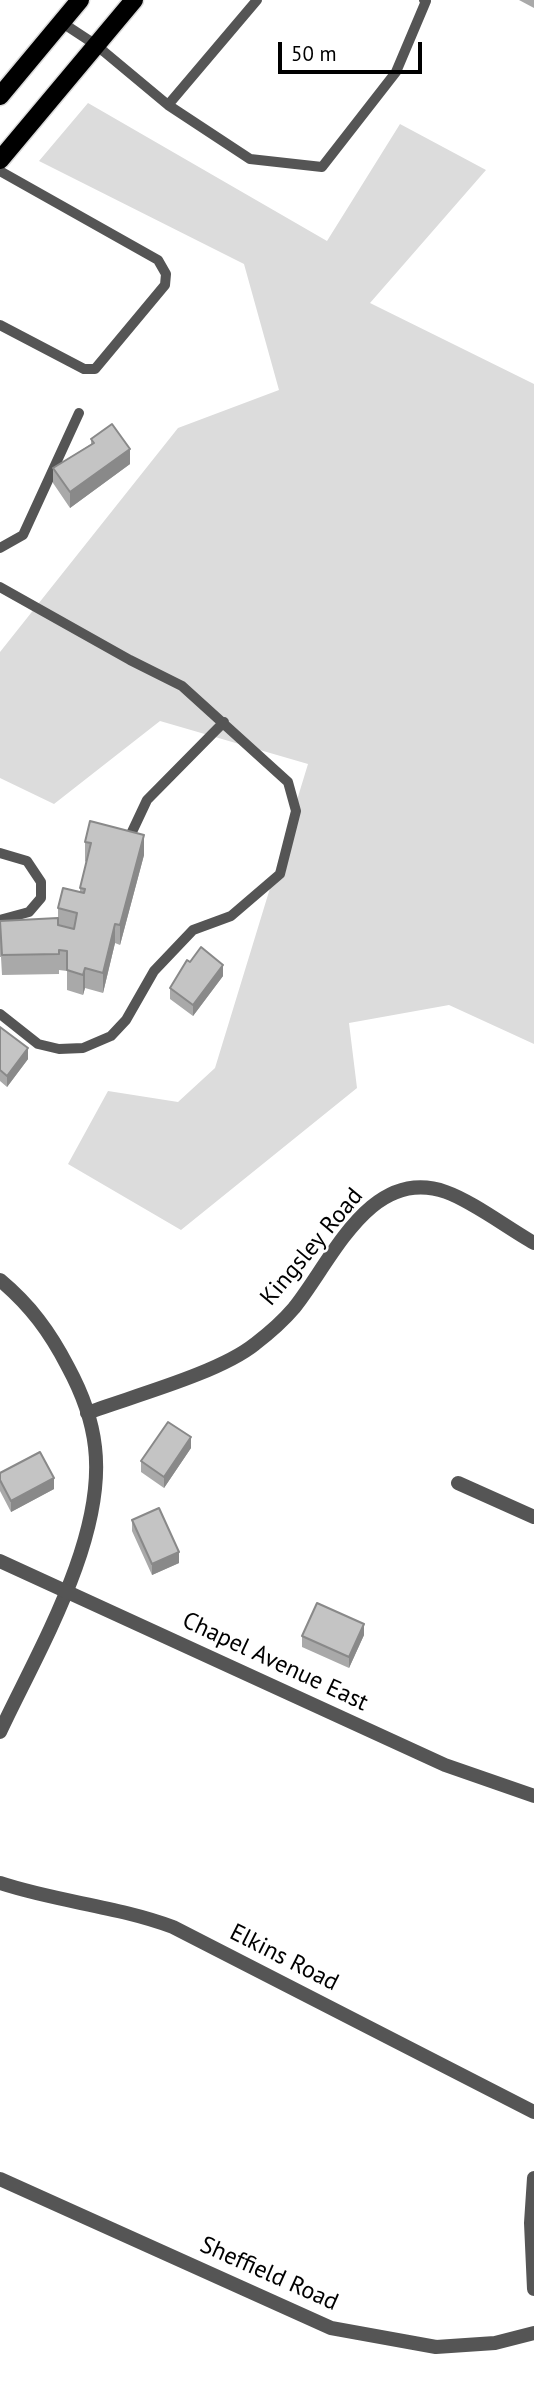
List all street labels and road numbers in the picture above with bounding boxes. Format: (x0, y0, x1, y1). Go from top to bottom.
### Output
street label: Kingsley Road (255, 1182, 369, 1312)
street label: Chapel Avenue East (178, 1606, 372, 1718)
street label: Elkins Road (225, 1918, 343, 1998)
street label: Sheffield Road (196, 2231, 342, 2317)

